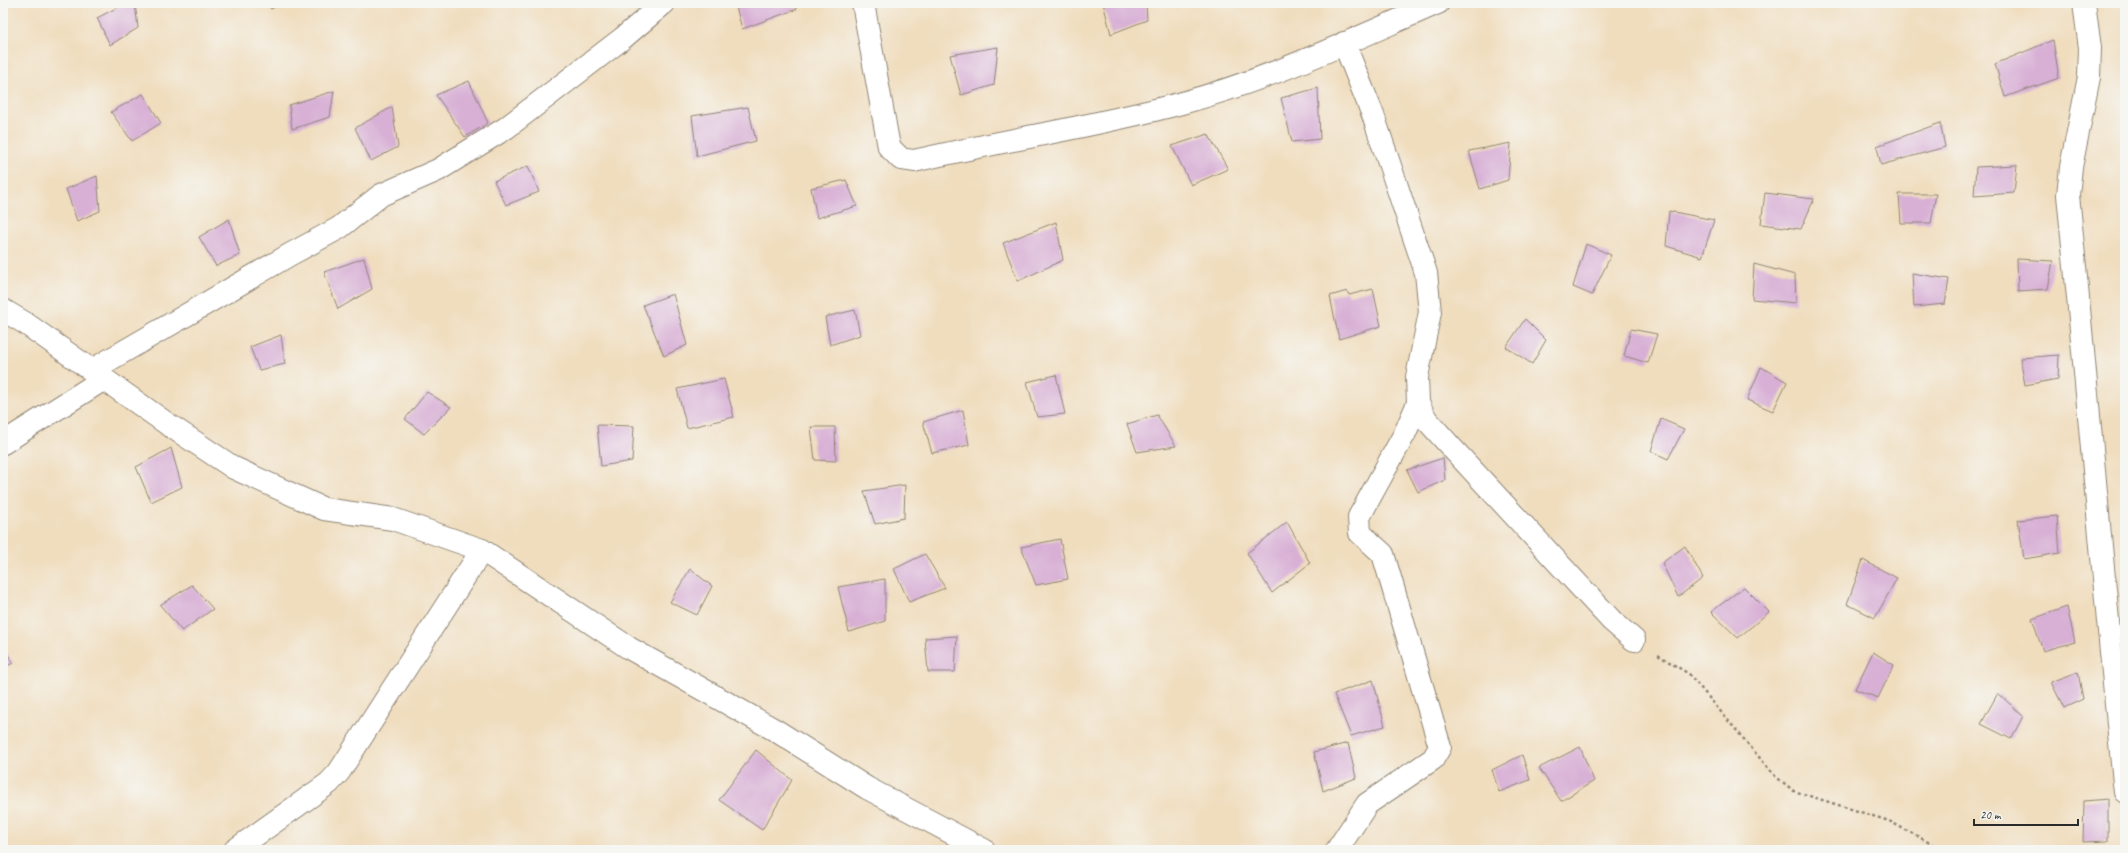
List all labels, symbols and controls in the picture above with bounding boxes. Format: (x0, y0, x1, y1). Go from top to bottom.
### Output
scale bar (1974, 801, 2078, 827)
text: 20 m (1980, 807, 2002, 823)

